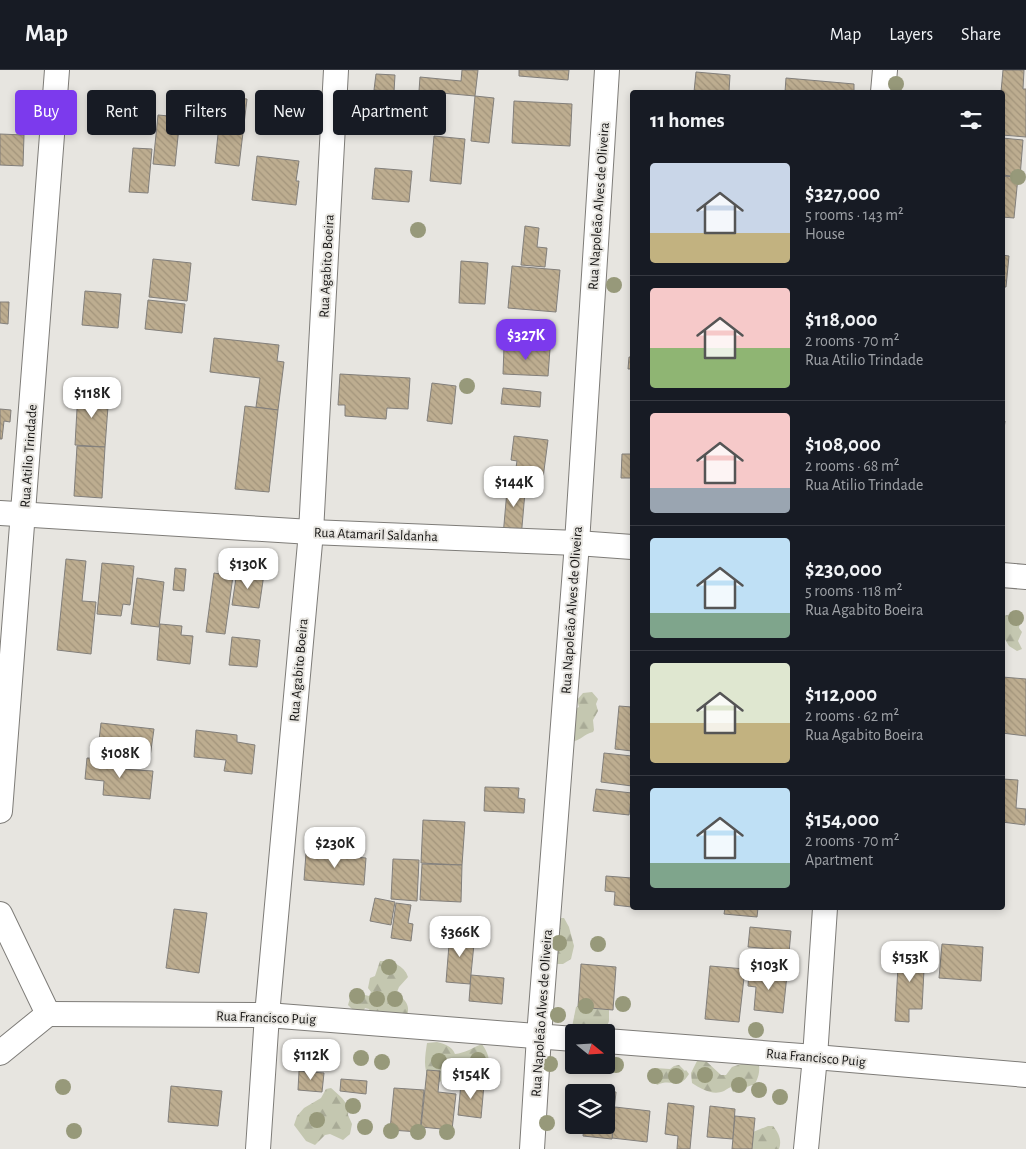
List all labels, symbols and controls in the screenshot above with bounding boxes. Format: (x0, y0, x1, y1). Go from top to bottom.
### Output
text: Map (25, 22, 68, 46)
text: Map (830, 26, 861, 44)
text: Layers (889, 26, 933, 44)
text: Share (961, 26, 1001, 44)
chip: Buy (15, 90, 77, 135)
chip: Rent (87, 90, 156, 135)
chip: Filters (166, 90, 245, 135)
chip: New (255, 90, 323, 135)
chip: Apartment (333, 90, 446, 135)
icon: filters (957, 106, 985, 134)
text: 11 homes (650, 110, 725, 131)
street label: Rua Napoleão Alves de Oliveira (586, 121, 612, 290)
icon: home (690, 183, 750, 243)
text: $327,000 (805, 183, 880, 204)
text: 5 rooms · 143 m² (805, 207, 904, 223)
street label: Rua Agabito Boeira (317, 213, 337, 318)
text: House (805, 226, 845, 242)
icon: home (690, 308, 750, 368)
text: $118,000 (805, 309, 878, 330)
pin: $327K (491, 318, 561, 361)
text: $327K (507, 327, 545, 343)
text: 2 rooms · 70 m² (805, 333, 899, 349)
text: Rua Atilio Trindade (805, 352, 923, 368)
pin: $118K (57, 376, 127, 419)
text: $118K (74, 385, 110, 401)
street label: Rua Atilio Trindade (18, 404, 40, 508)
icon: home (690, 433, 750, 493)
text: $108,000 (805, 434, 881, 455)
text: 2 rooms · 68 m² (805, 458, 899, 474)
pin: $144K (479, 466, 549, 508)
text: $144K (495, 474, 533, 490)
text: Rua Atilio Trindade (805, 477, 923, 493)
street label: Rua Napoleão Alves de Oliveira (559, 525, 585, 694)
street label: Rua Atamaril Saldanha (314, 526, 439, 544)
pin: $130K (213, 548, 283, 590)
text: $130K (229, 556, 267, 572)
icon: home (690, 558, 750, 618)
text: $230,000 (805, 559, 882, 580)
text: 5 rooms · 118 m² (805, 583, 902, 599)
text: Rua Agabito Boeira (805, 602, 923, 618)
street label: Rua Agabito Boeira (288, 617, 311, 722)
icon: home (690, 683, 750, 743)
text: $112,000 (805, 684, 877, 705)
text: 2 rooms · 62 m² (805, 708, 899, 724)
text: Rua Agabito Boeira (805, 727, 923, 743)
pin: $108K (85, 736, 155, 779)
text: $108K (101, 745, 139, 761)
icon: home (690, 808, 750, 868)
text: $154,000 (805, 809, 879, 830)
pin: $230K (300, 826, 370, 869)
text: 2 rooms · 70 m² (805, 833, 899, 849)
text: $230K (315, 835, 355, 851)
text: Apartment (805, 852, 873, 868)
pin: $366K (425, 916, 495, 958)
text: $366K (441, 924, 479, 940)
street label: Rua Napoleão Alves de Oliveira (529, 928, 555, 1097)
pin: $153K (875, 940, 945, 983)
pin: $103K (734, 948, 804, 991)
text: $153K (892, 949, 928, 965)
text: $103K (750, 957, 788, 973)
street label: Rua Francisco Puig (216, 1009, 316, 1027)
north arrow (565, 1024, 615, 1074)
map controls (565, 1024, 615, 1134)
pin: $112K (276, 1038, 346, 1081)
text: $112K (293, 1047, 329, 1063)
street label: Rua Francisco Puig (766, 1047, 866, 1069)
pin: $154K (436, 1058, 506, 1100)
text: $154K (452, 1066, 490, 1082)
button: layers (565, 1084, 615, 1134)

